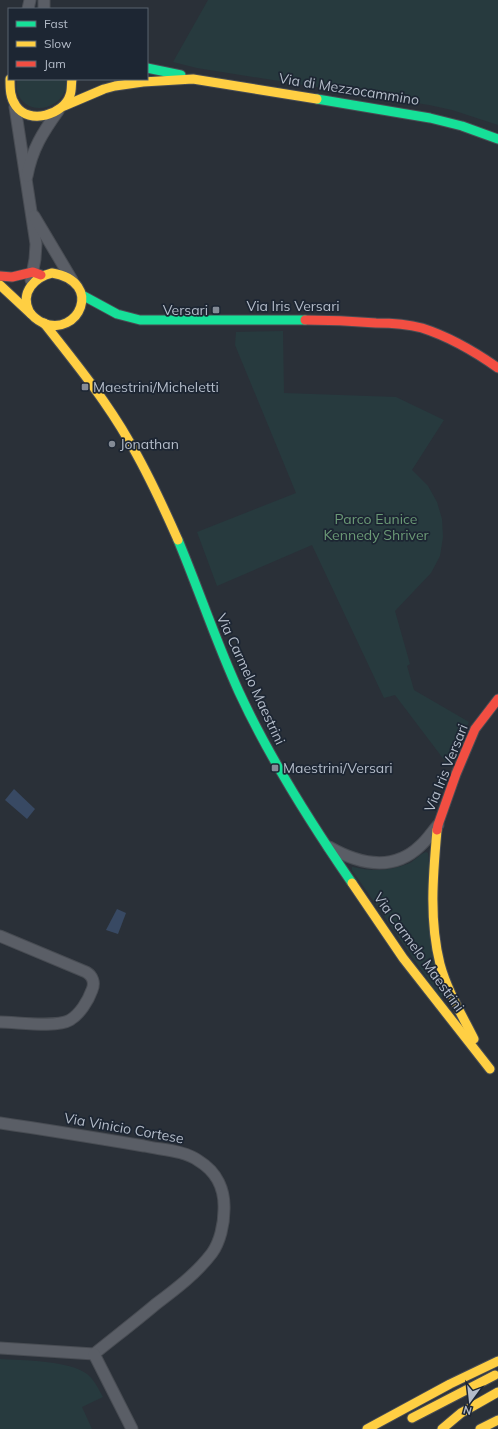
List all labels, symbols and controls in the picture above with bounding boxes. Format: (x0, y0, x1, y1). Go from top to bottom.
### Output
legend (8, 8, 148, 80)
text: Fast (44, 16, 68, 31)
text: Slow (44, 36, 72, 51)
text: Jam (44, 56, 66, 71)
street label: Via di Mezzocammino (278, 69, 420, 109)
street label: Via Iris Versari (246, 297, 340, 315)
place label: Versari (163, 301, 208, 319)
marker: Versari (211, 305, 221, 315)
place label: Maestrini/Micheletti (93, 378, 219, 396)
marker: Maestrini/Micheletti (80, 382, 90, 392)
place label: Jonathan (120, 435, 179, 453)
marker: Jonathan (107, 439, 117, 449)
park label: Parco Eunice Kennedy Shriver (323, 510, 430, 544)
street label: Via Carmelo Maestrini (213, 611, 289, 747)
street label: Via Iris Versari (420, 721, 472, 815)
place label: Maestrini/Versari (283, 759, 393, 777)
marker: Maestrini/Versari (270, 763, 280, 773)
street label: Via Carmelo Maestrini (370, 889, 468, 1015)
street label: Via Vinicio Cortese (63, 1109, 185, 1147)
north arrow (450, 1381, 490, 1421)
text: N (462, 1403, 473, 1418)

